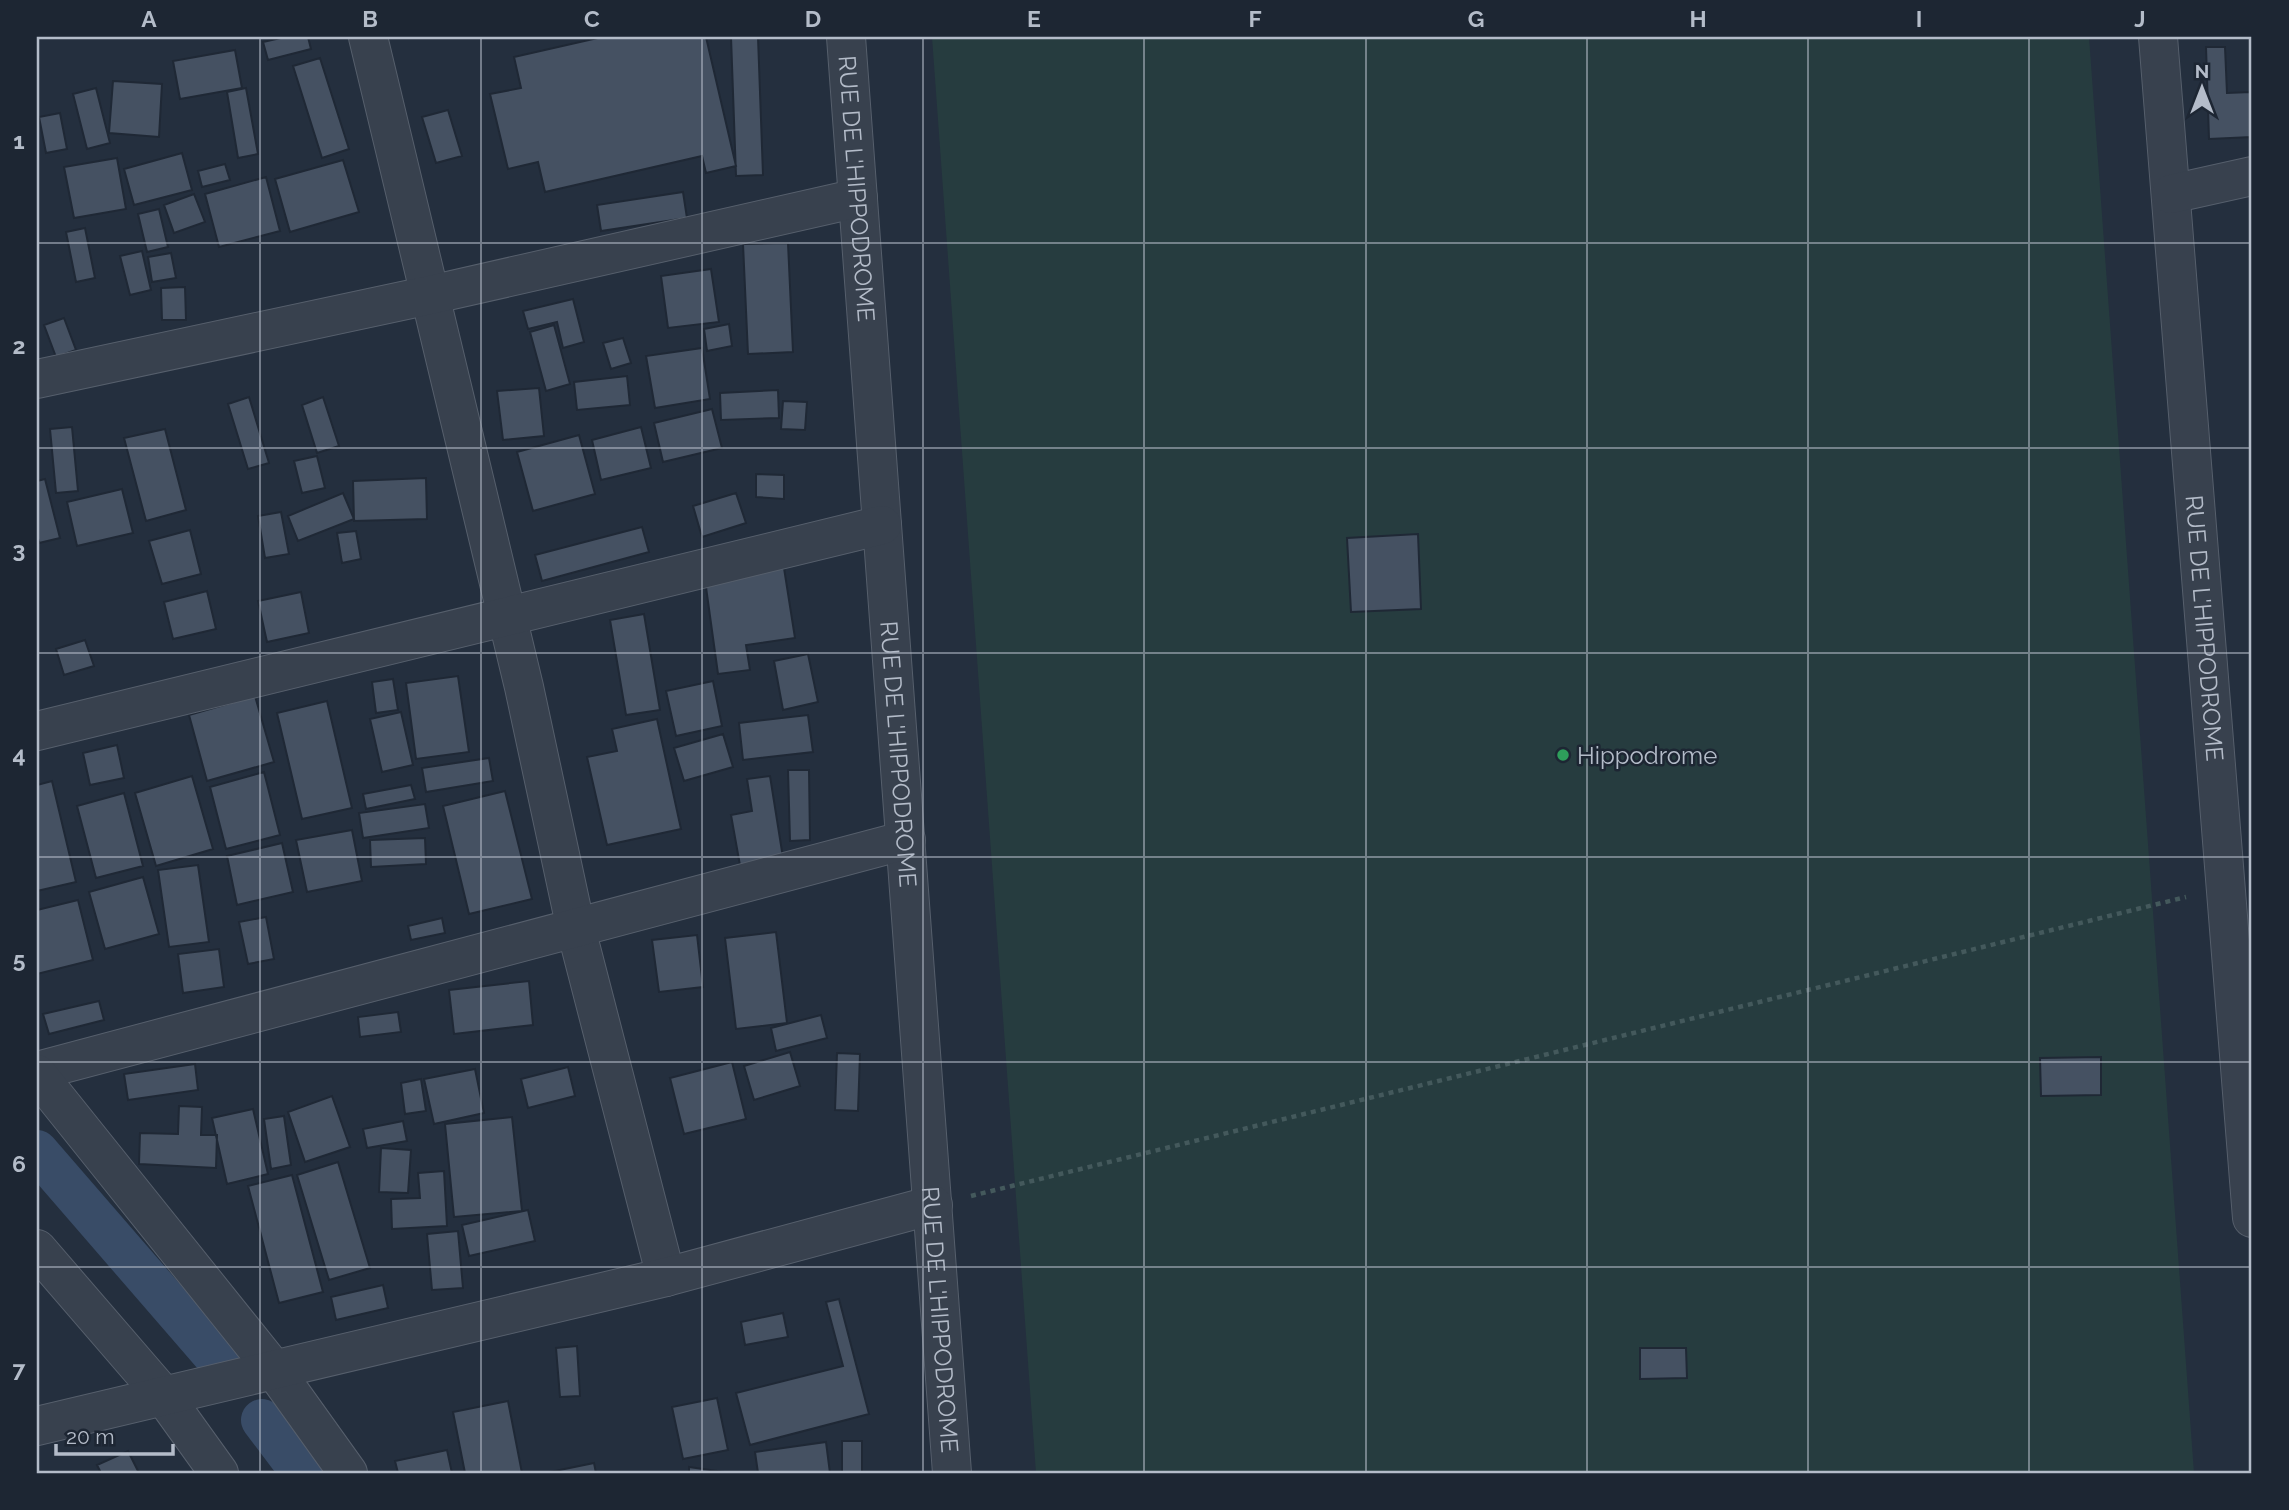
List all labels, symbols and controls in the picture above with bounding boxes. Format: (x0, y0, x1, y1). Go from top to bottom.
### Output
text: A (141, 5, 157, 32)
text: B (362, 5, 378, 32)
text: C (584, 5, 600, 32)
text: D (805, 5, 821, 32)
text: E (1027, 5, 1041, 32)
text: F (1248, 5, 1262, 32)
text: G (1468, 5, 1484, 32)
text: H (1689, 5, 1707, 32)
text: I (1916, 5, 1922, 32)
text: J (2134, 5, 2146, 32)
north arrow (2166, 52, 2236, 122)
street label: RUE DE L'HIPPODROME (833, 54, 881, 323)
text: N (2195, 60, 2209, 82)
text: 1 (13, 127, 25, 154)
text: 2 (13, 332, 25, 359)
street label: RUE DE L'HIPPODROME (2180, 494, 2230, 762)
text: 3 (13, 536, 25, 563)
street label: RUE DE L'HIPPODROME (875, 620, 923, 888)
text: 4 (12, 741, 26, 768)
place label: Hippodrome (1577, 741, 1717, 770)
marker: Hippodrome (1555, 747, 1571, 763)
text: 5 (13, 946, 26, 973)
text: 6 (12, 1150, 26, 1177)
street label: RUE DE L'HIPPODROME (916, 1185, 965, 1454)
text: 7 (13, 1355, 26, 1382)
scale bar (56, 1412, 173, 1456)
text: 20 m (66, 1424, 114, 1449)

